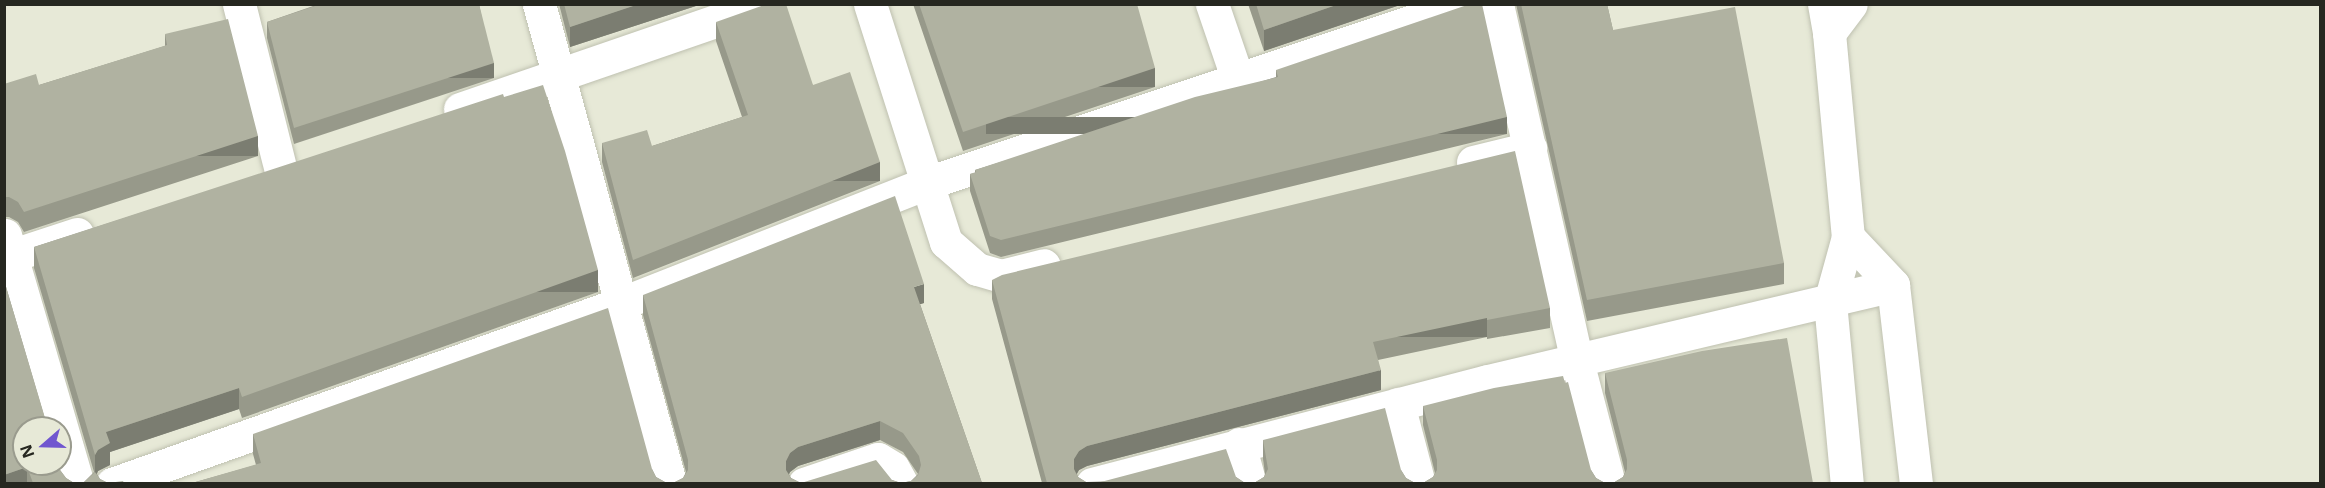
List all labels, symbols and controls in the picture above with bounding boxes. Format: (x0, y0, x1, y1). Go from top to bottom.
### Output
north arrow (12, 416, 72, 476)
text: N (14, 442, 40, 461)

